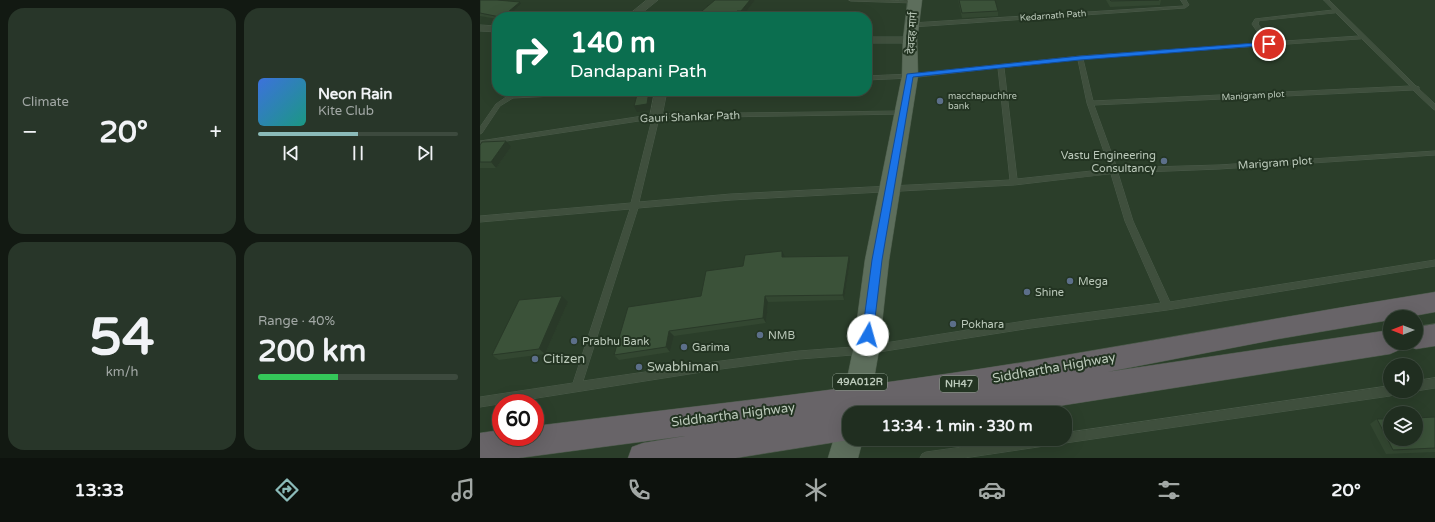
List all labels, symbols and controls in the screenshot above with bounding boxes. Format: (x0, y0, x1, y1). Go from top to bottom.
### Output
street label: Kedarnath Path (1019, 8, 1087, 24)
street label: देवदह मार्ग (904, 11, 920, 54)
text: 140 m (570, 26, 656, 60)
pin (1252, 27, 1286, 61)
icon: right (504, 28, 556, 80)
icon: arrive (1258, 33, 1280, 55)
text: Dandapani Path (570, 60, 707, 82)
text: Neon Rain (318, 85, 392, 103)
street label: Manigram plot (1221, 89, 1285, 103)
place label: macchapuchhre bank (948, 91, 1017, 112)
text: Climate (22, 94, 69, 110)
marker: macchapuchhre bank (935, 96, 945, 106)
text: Kite Club (318, 103, 374, 119)
street label: Gauri Shankar Path (640, 109, 740, 125)
text: 20° (99, 114, 148, 151)
text: − (22, 119, 38, 145)
text: + (210, 119, 222, 145)
icon: previous (280, 142, 302, 164)
icon: pause (347, 142, 369, 164)
icon: next (414, 142, 436, 164)
place label: Vastu Engineering Consultancy (1061, 149, 1156, 175)
street label: Marigram plot (1237, 154, 1313, 172)
marker: Vastu Engineering Consultancy (1159, 156, 1169, 166)
place label: Mega (1078, 275, 1108, 288)
marker: Mega (1065, 276, 1075, 286)
place label: Shine (1035, 286, 1064, 299)
marker: Shine (1022, 287, 1032, 297)
text: 54 (89, 306, 155, 369)
north arrow (1383, 310, 1423, 350)
map controls (1383, 310, 1423, 446)
text: Range · 40% (258, 313, 335, 329)
position arrow (847, 314, 889, 356)
place label: Pokhara (961, 318, 1004, 331)
marker: Pokhara (948, 319, 958, 329)
place label: NMB (768, 329, 795, 342)
marker: NMB (755, 330, 765, 340)
text: 200 km (258, 333, 366, 370)
place label: Prabhu Bank (582, 335, 649, 348)
marker: Prabhu Bank (569, 336, 579, 346)
place label: Garima (692, 341, 730, 354)
marker: Garima (679, 342, 689, 352)
street label: Siddhartha Highway (991, 349, 1117, 387)
place label: Citizen (543, 351, 585, 367)
marker: Citizen (530, 354, 540, 364)
button: sound (1383, 358, 1423, 398)
place label: Swabhiman (647, 359, 719, 375)
marker: Swabhiman (634, 362, 644, 372)
text: km/h (106, 364, 138, 380)
road number: 49A012R (833, 374, 887, 390)
road number: NH47 (940, 376, 978, 392)
speed limit sign: 60 (492, 394, 544, 446)
street label: Siddhartha Highway (670, 399, 796, 431)
button: layers (1383, 406, 1423, 446)
text: 13:34 · 1 min · 330 m (882, 417, 1032, 435)
icon: directions (273, 476, 301, 504)
icon: music (449, 476, 477, 504)
icon: phone (625, 476, 653, 504)
icon: climate (802, 476, 830, 504)
icon: car (978, 476, 1006, 504)
icon: filters (1155, 476, 1183, 504)
text: 13:33 (74, 479, 124, 501)
text: 20° (1331, 479, 1361, 501)

